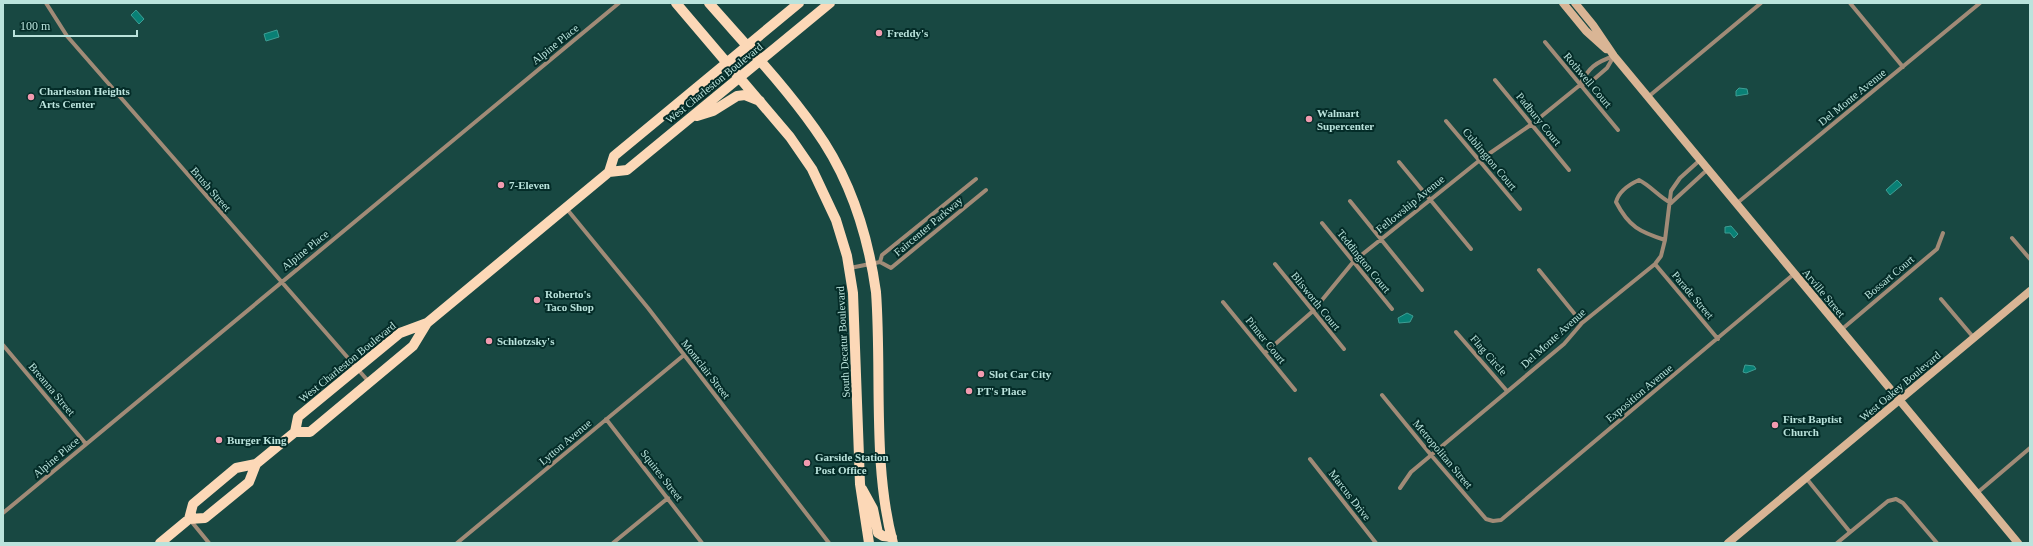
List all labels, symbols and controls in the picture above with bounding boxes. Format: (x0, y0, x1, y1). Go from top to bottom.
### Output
scale bar (14, 12, 137, 38)
text: 100 m (20, 19, 51, 33)
street label: Alpine Place (529, 21, 581, 66)
place label: Freddy's (887, 27, 929, 39)
marker: Freddy's (874, 28, 884, 38)
street label: West Charleston Boulevard (663, 40, 765, 126)
street label: Rothwell Court (1562, 50, 1614, 110)
street label: Del Monte Avenue (1816, 66, 1888, 128)
place label: Charleston Heights Arts Center (39, 85, 130, 110)
street label: Padbury Court (1514, 90, 1564, 148)
marker: Charleston Heights Arts Center (26, 92, 36, 102)
place label: Walmart Supercenter (1317, 107, 1374, 132)
marker: Walmart Supercenter (1304, 114, 1314, 124)
street label: Cublington Court (1461, 126, 1519, 192)
street label: Brush Street (189, 164, 233, 214)
street label: Fellowship Avenue (1373, 173, 1447, 235)
place label: 7-Eleven (509, 179, 550, 191)
marker: 7-Eleven (496, 180, 506, 190)
street label: Faircenter Parkway (891, 193, 965, 258)
street label: Alpine Place (279, 227, 331, 272)
street label: Teddington Court (1335, 227, 1393, 295)
street label: Bossart Court (1862, 253, 1916, 301)
street label: Arville Street (1800, 266, 1848, 320)
street label: Parade Street (1670, 269, 1716, 321)
street label: Blisworth Court (1289, 270, 1343, 332)
street label: South Decatur Boulevard (834, 285, 852, 398)
place label: Roberto's Taco Shop (545, 288, 594, 313)
marker: Roberto's Taco Shop (532, 295, 542, 305)
street label: Del Monte Avenue (1518, 306, 1588, 370)
street label: Pinner Court (1244, 314, 1288, 366)
street label: West Charleston Boulevard (296, 319, 398, 405)
street label: Flag Circle (1468, 333, 1510, 378)
place label: Schlotzsky's (497, 335, 555, 347)
marker: Schlotzsky's (484, 336, 494, 346)
street label: Montclair Street (679, 337, 733, 401)
street label: West Oakey Boulevard (1857, 348, 1943, 423)
street label: Breanna Street (26, 360, 78, 418)
street label: Exposition Avenue (1603, 362, 1675, 424)
place label: Slot Car City (989, 368, 1052, 380)
marker: Slot Car City (976, 369, 986, 379)
place label: PT's Place (977, 385, 1026, 397)
marker: PT's Place (964, 386, 974, 396)
place label: First Baptist Church (1783, 413, 1842, 438)
street label: Lytton Avenue (537, 417, 594, 467)
street label: Metropolitan Street (1411, 417, 1475, 491)
marker: First Baptist Church (1770, 420, 1780, 430)
street label: Alpine Place (30, 434, 82, 480)
place label: Burger King (227, 434, 287, 446)
marker: Burger King (214, 435, 224, 445)
street label: Squires Street (638, 447, 686, 503)
place label: Garside Station Post Office (815, 451, 889, 476)
marker: Garside Station Post Office (802, 458, 812, 468)
street label: Marcus Drive (1327, 467, 1374, 523)

